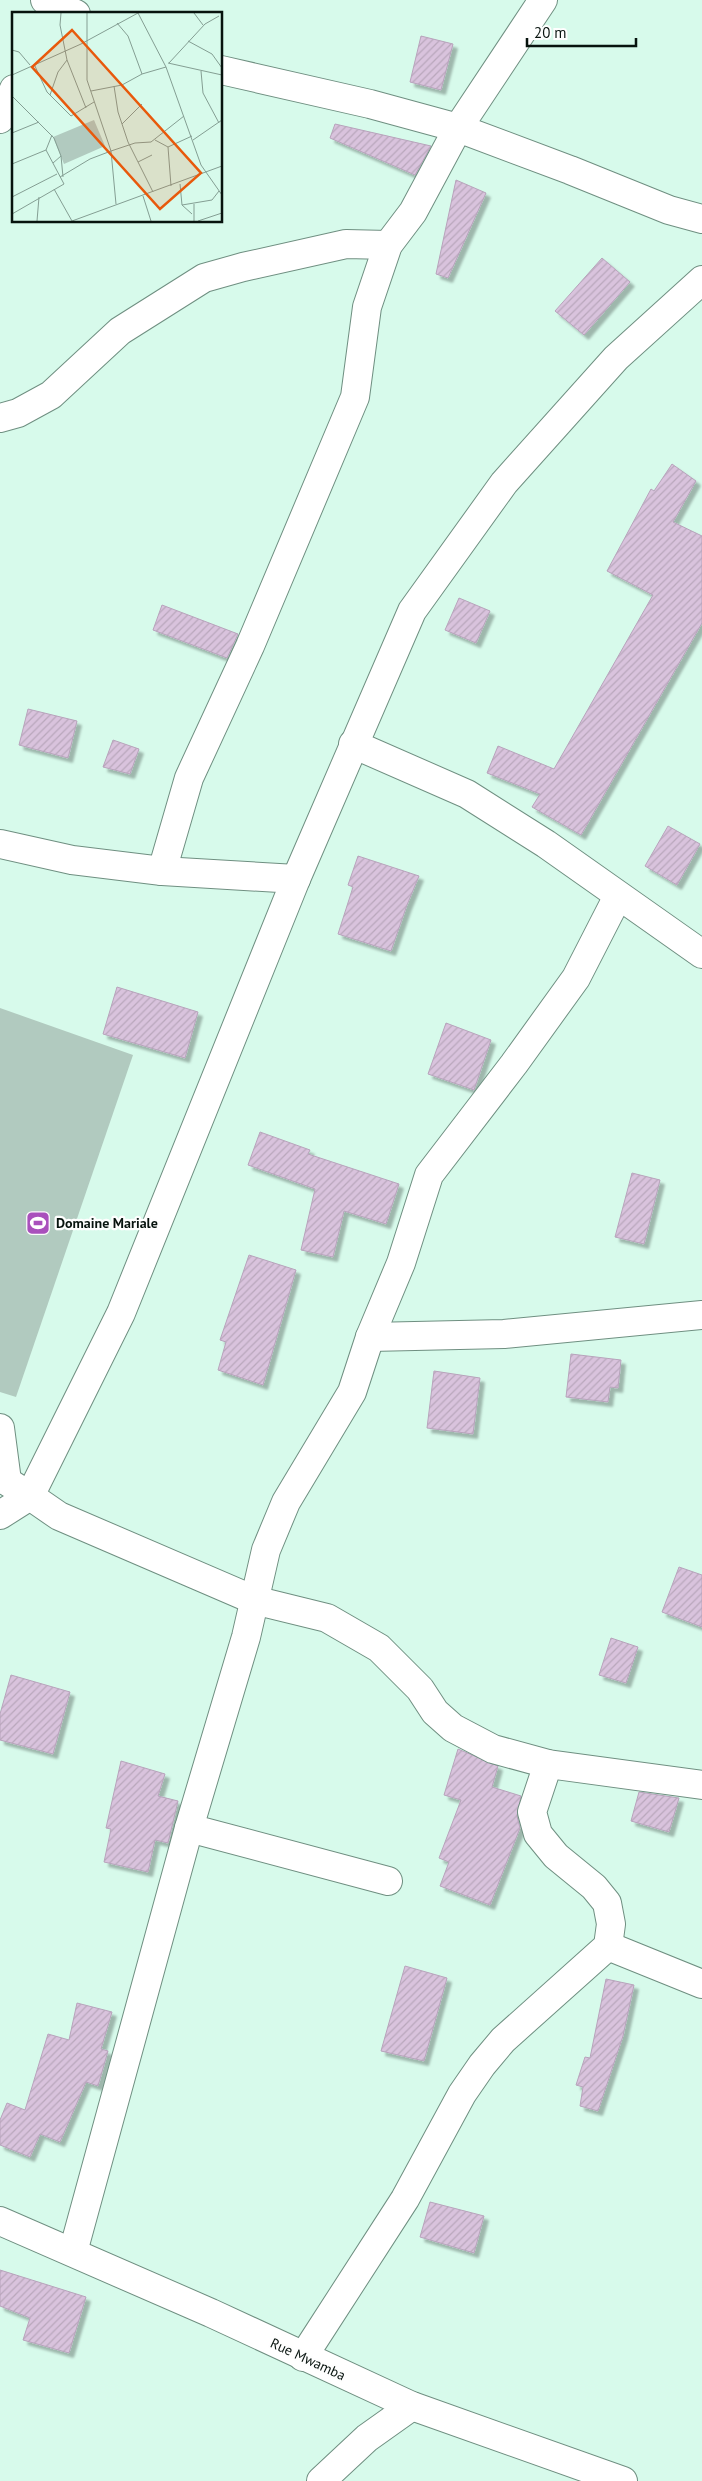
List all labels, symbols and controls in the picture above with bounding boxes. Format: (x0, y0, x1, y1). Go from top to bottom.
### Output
inset map (12, 12, 222, 222)
scale bar (527, 15, 636, 47)
text: 20 m (534, 23, 567, 42)
sports icon: Domaine Mariale (25, 1210, 51, 1236)
place label: Domaine Mariale (56, 1214, 158, 1232)
street label: Rue Mwamba (268, 2334, 348, 2384)

